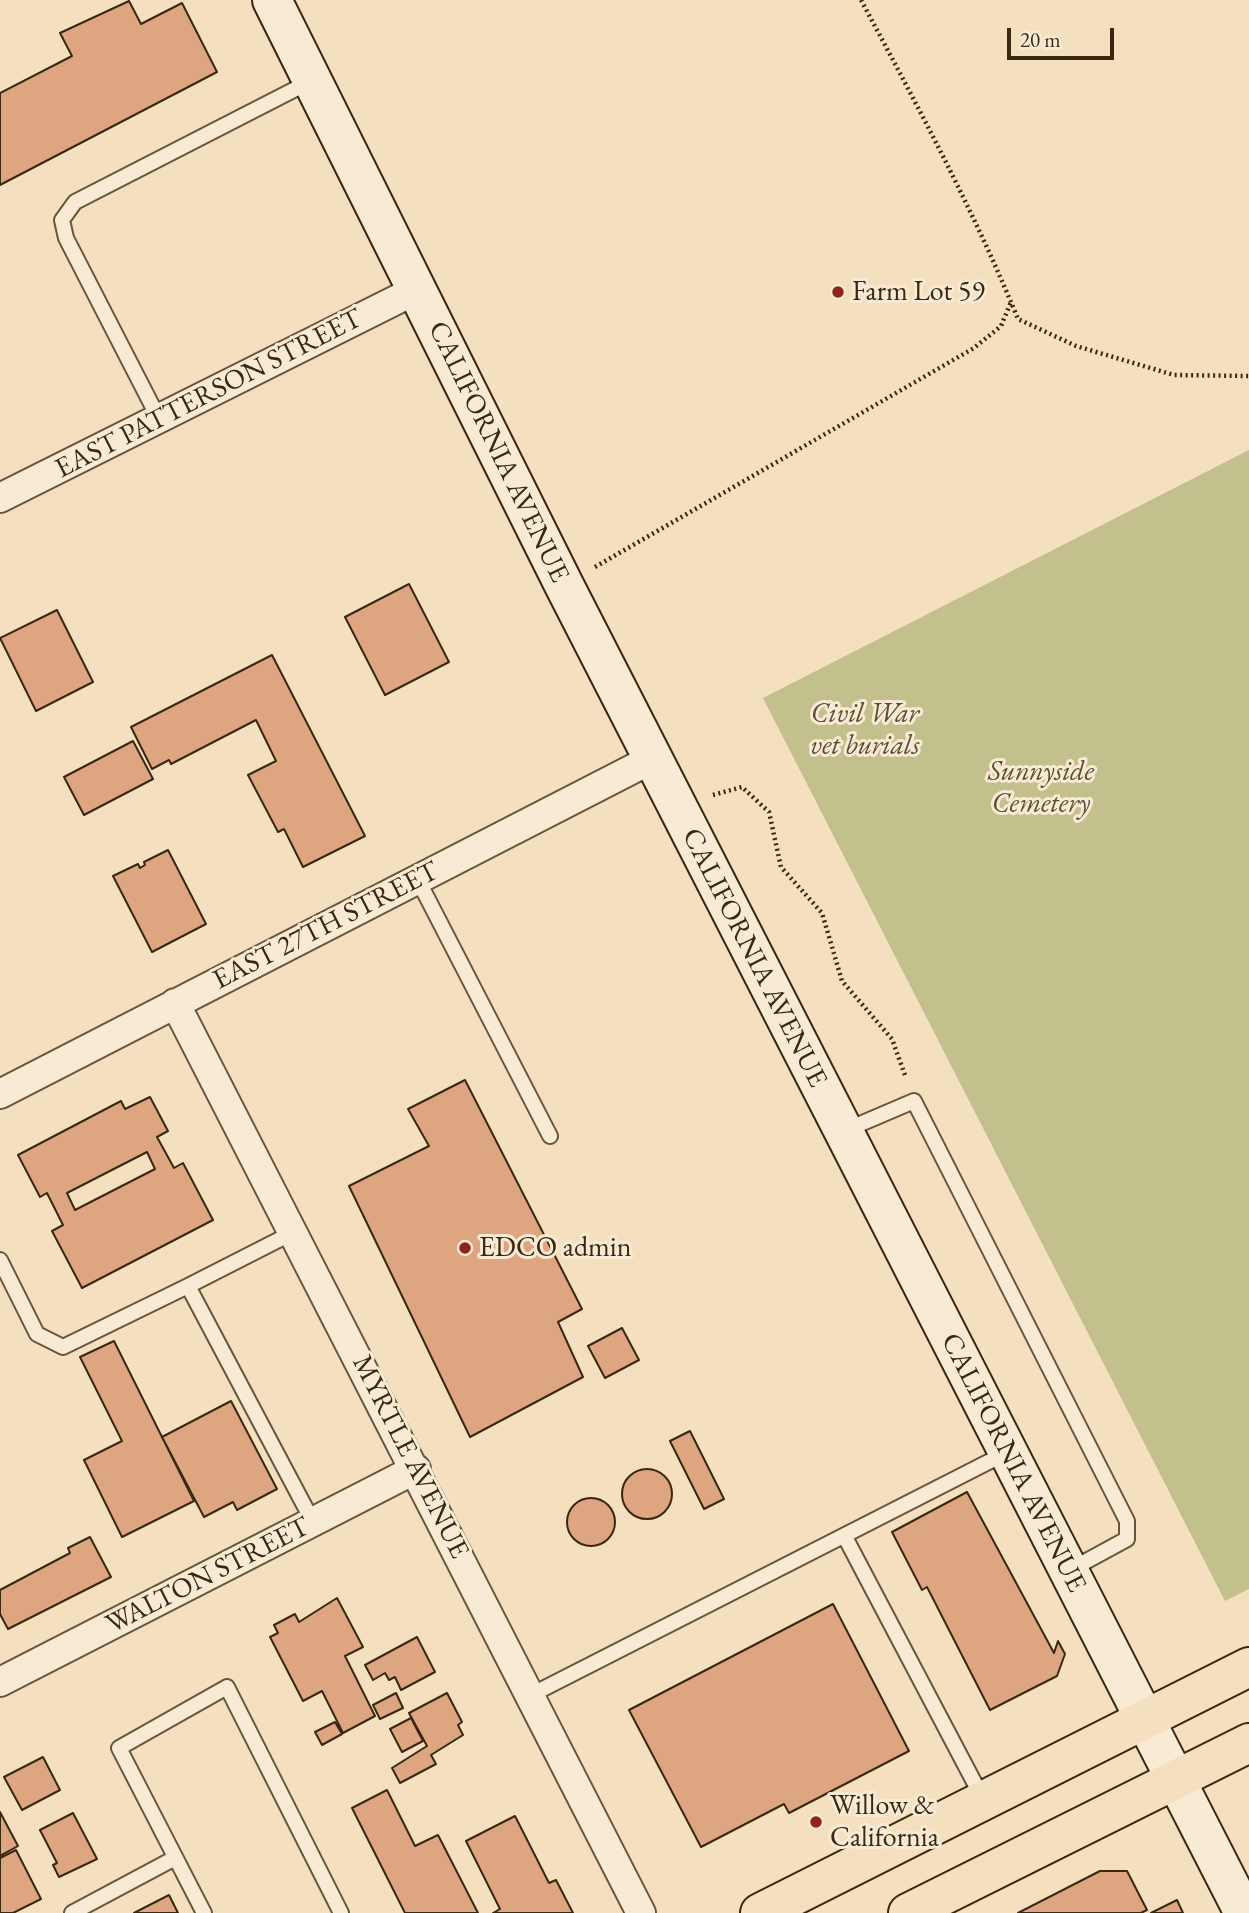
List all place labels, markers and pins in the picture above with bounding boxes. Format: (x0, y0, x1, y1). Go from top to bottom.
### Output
place label: Farm Lot 59 (852, 275, 985, 309)
marker: Farm Lot 59 (830, 284, 846, 300)
place label: EDCO admin (479, 1231, 632, 1265)
marker: EDCO admin (457, 1240, 473, 1256)
place label: Willow & California (830, 1789, 939, 1855)
marker: Willow & California (808, 1814, 824, 1830)

